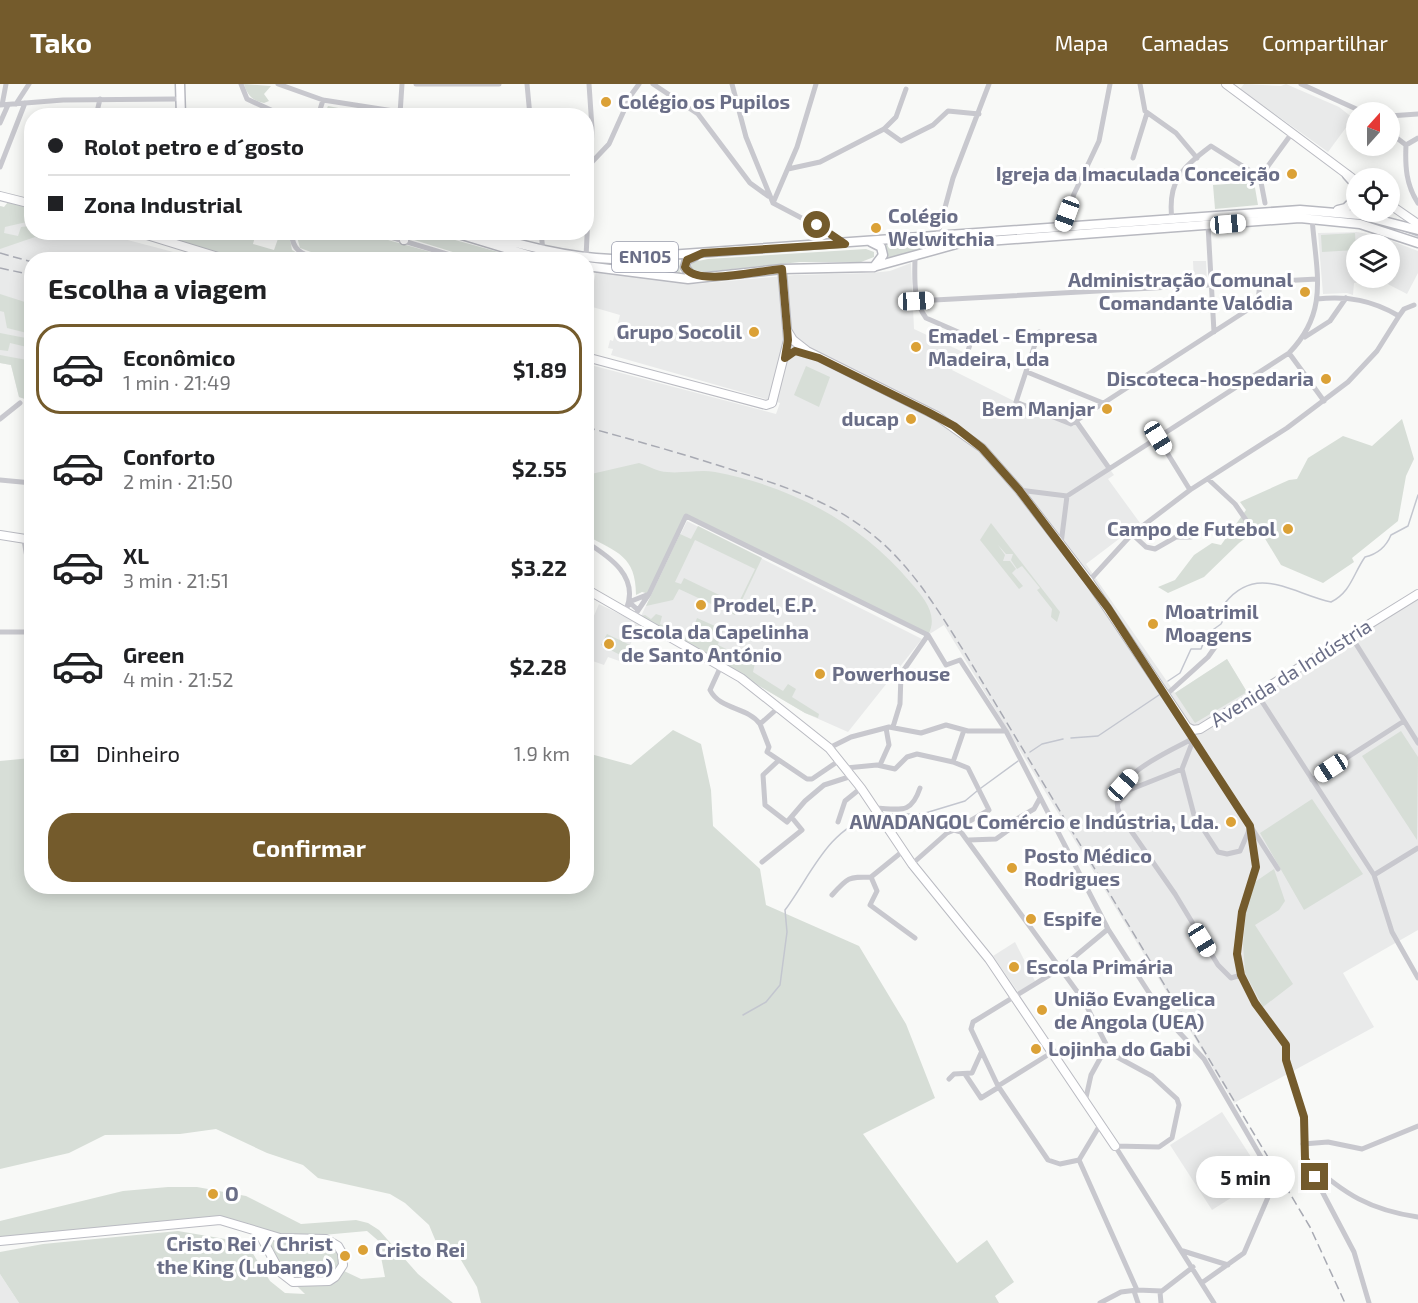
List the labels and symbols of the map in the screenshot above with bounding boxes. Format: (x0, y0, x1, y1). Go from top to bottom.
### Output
place label: Colégio os Pupilos (618, 89, 790, 113)
marker: Colégio os Pupilos (599, 95, 613, 109)
north arrow (1346, 102, 1400, 156)
place label: Igreja da Imaculada Conceição (996, 161, 1280, 186)
marker: Igreja da Imaculada Conceição (1285, 167, 1299, 181)
car (1052, 194, 1082, 234)
place label: Colégio Welwitchia (888, 203, 995, 250)
route start (803, 211, 830, 238)
car (1209, 213, 1247, 235)
marker: Colégio Welwitchia (869, 221, 883, 235)
road number: EN105 (612, 242, 678, 272)
place label: Administração Comunal Comandante Valódia (1068, 267, 1293, 314)
marker: Administração Comunal Comandante Valódia (1298, 285, 1312, 299)
car (898, 291, 934, 311)
place label: Grupo Socolil (617, 319, 742, 343)
place label: Emadel - Empresa Madeira, Lda (928, 323, 1098, 370)
marker: Grupo Socolil (747, 325, 761, 339)
marker: Emadel - Empresa Madeira, Lda (909, 340, 923, 354)
place label: Discoteca-hospedaria (1107, 366, 1314, 390)
marker: Discoteca-hospedaria (1319, 372, 1333, 386)
place label: Bem Manjar (982, 396, 1095, 420)
marker: Bem Manjar (1100, 402, 1114, 416)
place label: ducap (842, 406, 899, 430)
marker: ducap (904, 412, 918, 426)
car (1141, 418, 1175, 458)
place label: Campo de Futebol (1107, 516, 1276, 540)
marker: Campo de Futebol (1281, 522, 1295, 536)
place label: Prodel, E.P. (713, 592, 817, 616)
marker: Prodel, E.P. (694, 598, 708, 612)
place label: Moatrimil Moagens (1165, 599, 1259, 646)
street label: Avenida da Indústria (1206, 613, 1375, 731)
marker: Moatrimil Moagens (1146, 617, 1160, 631)
place label: Escola da Capelinha de Santo António (621, 619, 809, 666)
marker: Escola da Capelinha de Santo António (602, 637, 616, 651)
place label: Powerhouse (832, 661, 950, 685)
marker: Powerhouse (813, 667, 827, 681)
car (1311, 751, 1351, 785)
car (1104, 766, 1142, 804)
place label: AWADANGOL Comércio e Indústria, Lda. (850, 809, 1219, 833)
marker: AWADANGOL Comércio e Indústria, Lda. (1224, 815, 1238, 829)
place label: Posto Médico Rodrigues (1024, 843, 1152, 890)
marker: Posto Médico Rodrigues (1005, 861, 1019, 875)
place label: Espife (1043, 906, 1102, 930)
marker: Espife (1024, 912, 1038, 926)
car (1185, 920, 1219, 960)
place label: Escola Primária (1026, 954, 1173, 978)
marker: Escola Primária (1007, 960, 1021, 974)
place label: União Evangelica de Angola (UEA) (1054, 986, 1215, 1033)
marker: União Evangelica de Angola (UEA) (1035, 1003, 1049, 1017)
place label: Lojinha do Gabi (1048, 1036, 1191, 1060)
marker: Lojinha do Gabi (1029, 1042, 1043, 1056)
callout: 5 min (1195, 1156, 1294, 1198)
route end (1301, 1163, 1328, 1190)
place label: O (225, 1181, 239, 1205)
marker: O (206, 1187, 220, 1201)
place label: Cristo Rei / Christ the King (Lubango) (156, 1231, 333, 1278)
place label: Cristo Rei (375, 1237, 465, 1261)
marker: Cristo Rei (356, 1243, 370, 1257)
marker: Cristo Rei / Christ the King (Lubango) (338, 1249, 352, 1263)

